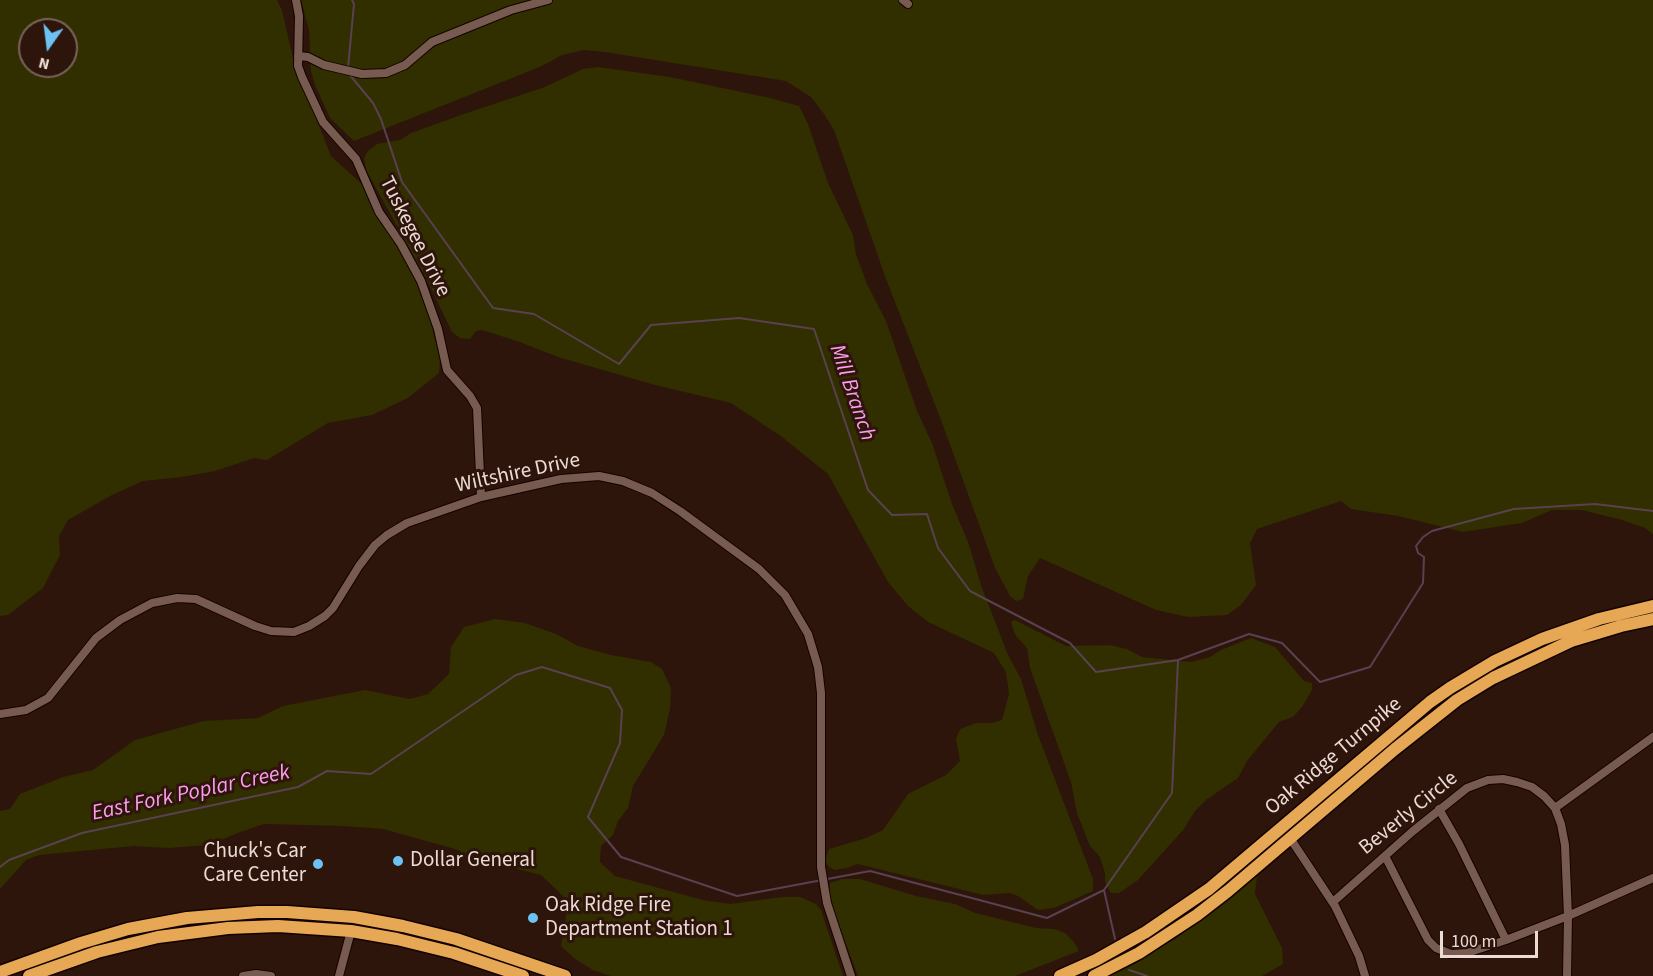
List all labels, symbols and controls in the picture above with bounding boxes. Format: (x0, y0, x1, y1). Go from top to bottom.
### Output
north arrow (18, 18, 78, 78)
text: N (36, 52, 52, 75)
street label: Tuskegee Drive (373, 173, 455, 301)
water label: Mill Branch (822, 341, 880, 445)
street label: Wiltshire Drive (454, 449, 582, 499)
street label: Oak Ridge Turnpike (1261, 693, 1407, 821)
water label: East Fork Poplar Creek (89, 760, 293, 828)
street label: Beverly Circle (1355, 767, 1463, 861)
place label: Chuck's Car Care Center (203, 839, 306, 889)
place label: Dollar General (410, 848, 535, 874)
marker: Dollar General (391, 854, 405, 868)
marker: Chuck's Car Care Center (311, 857, 325, 871)
place label: Oak Ridge Fire Department Station 1 (545, 893, 733, 943)
marker: Oak Ridge Fire Department Station 1 (526, 911, 540, 925)
scale bar (1443, 919, 1540, 957)
text: 100 m (1451, 929, 1496, 954)

